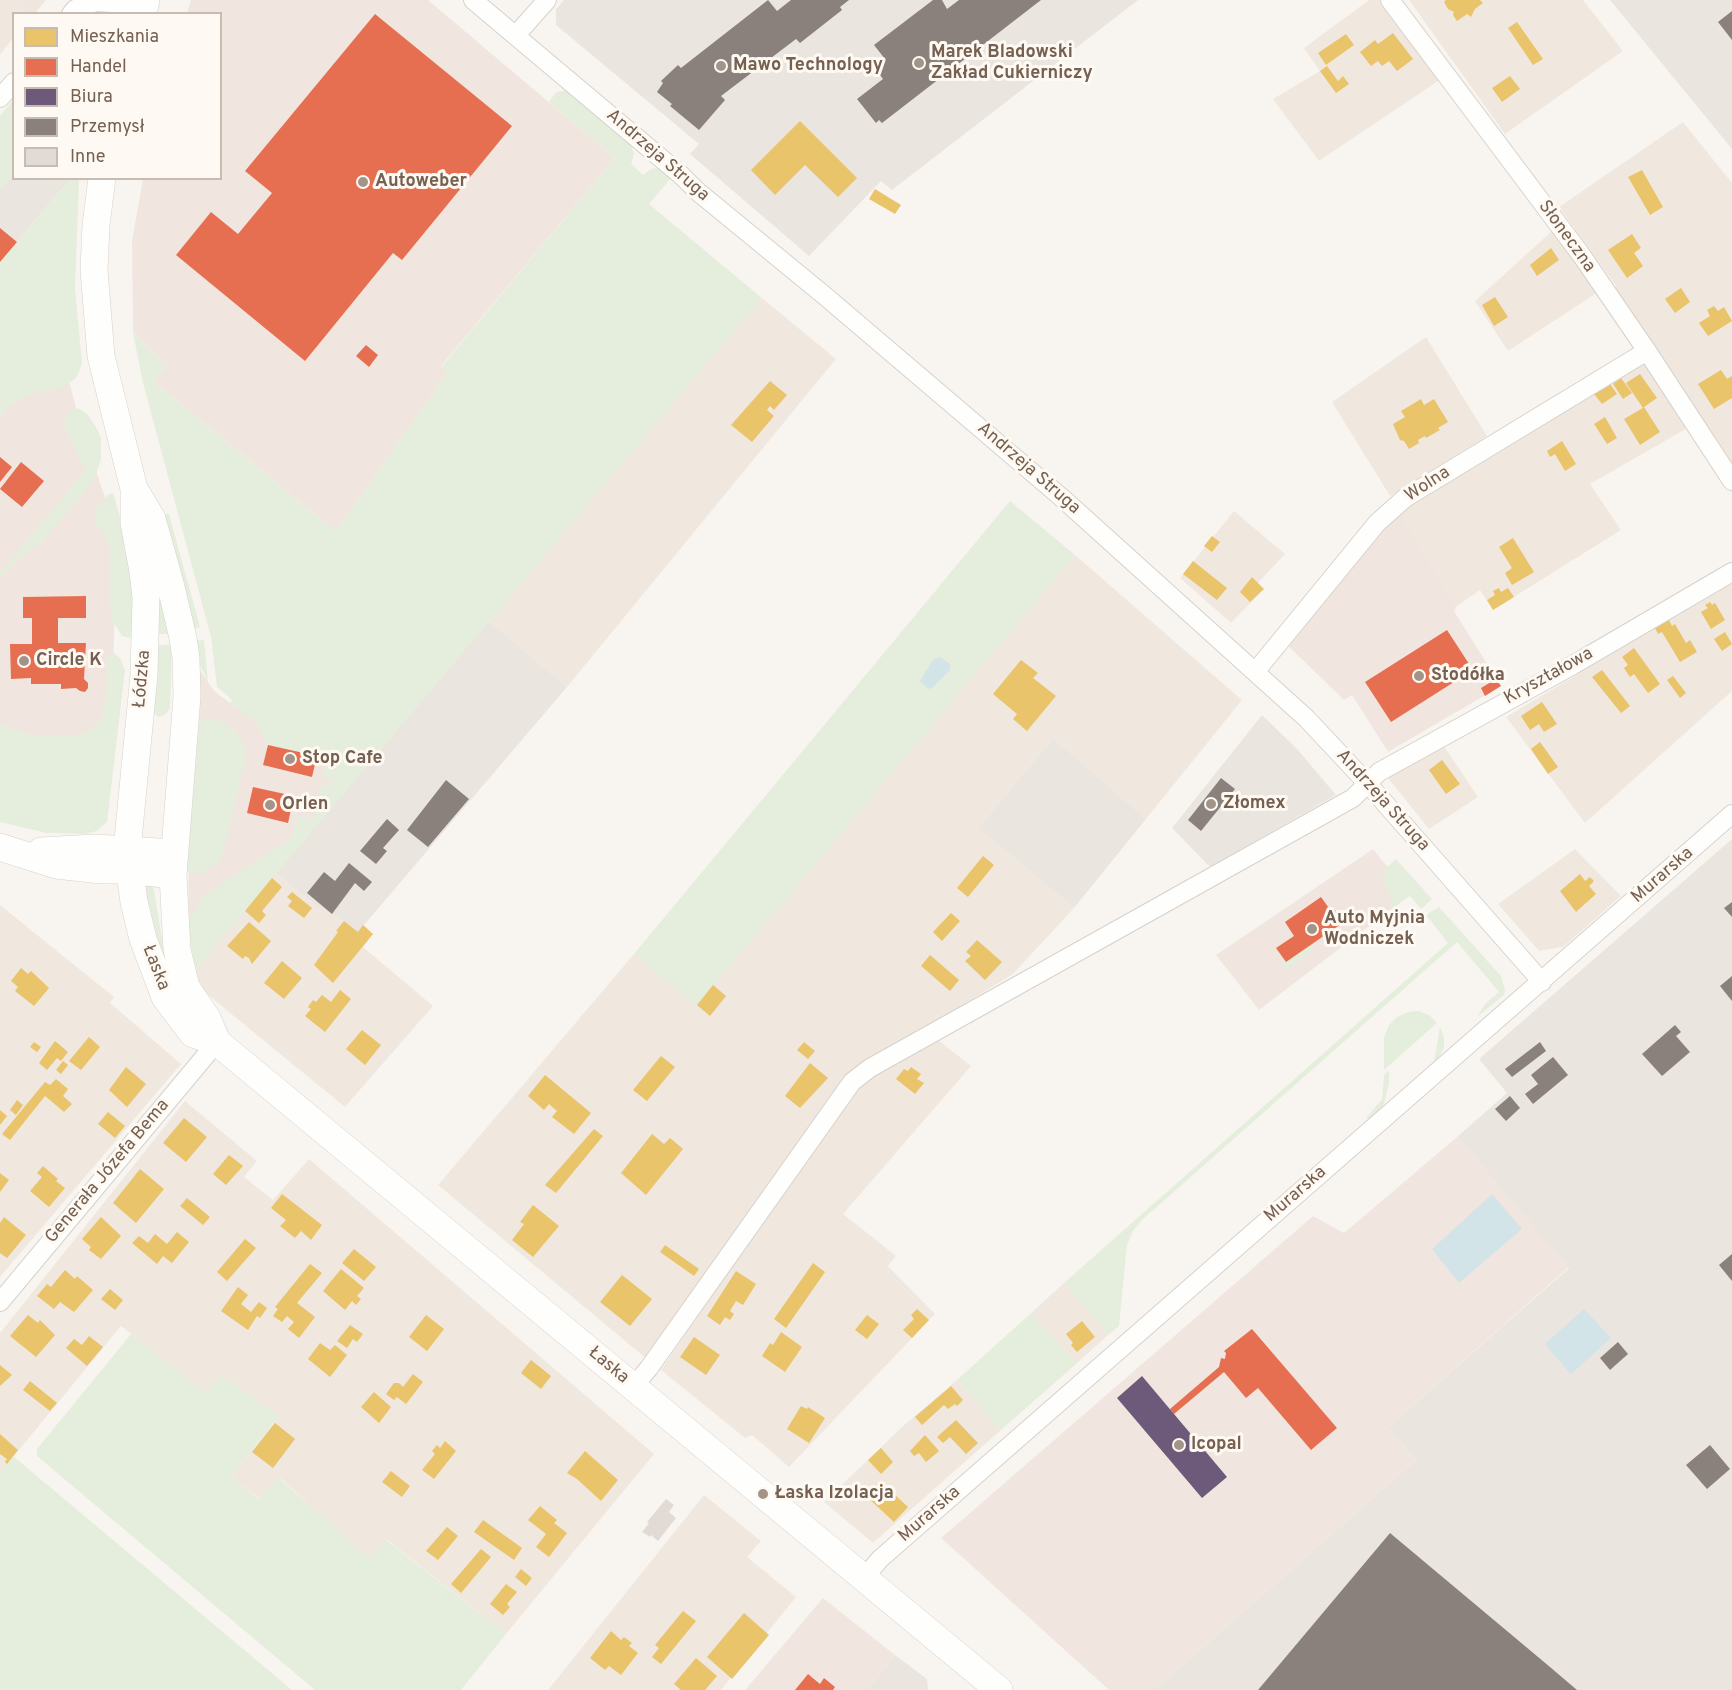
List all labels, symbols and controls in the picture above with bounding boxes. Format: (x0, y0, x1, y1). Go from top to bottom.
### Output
legend (12, 12, 222, 180)
text: Mieszkania (70, 26, 159, 49)
place label: Marek Bladowski Zakład Cukierniczy (931, 42, 1093, 84)
place label: Mawo Technology (733, 55, 883, 77)
text: Handel (70, 56, 127, 79)
marker: Marek Bladowski Zakład Cukierniczy (912, 56, 926, 70)
marker: Mawo Technology (714, 59, 728, 73)
text: Biura (70, 86, 113, 109)
street label: Andrzeja Struga (601, 105, 713, 207)
text: Przemysł (70, 116, 145, 139)
text: Inne (70, 146, 106, 169)
place label: Autoweber (375, 171, 467, 193)
marker: Autoweber (356, 175, 370, 189)
street label: Słoneczna (1533, 197, 1599, 277)
street label: Andrzeja Struga (972, 418, 1084, 520)
street label: Wolna (1401, 463, 1455, 507)
street label: Kryształowa (1501, 644, 1597, 710)
street label: Łódzka (130, 649, 156, 709)
place label: Circle K (36, 650, 102, 672)
marker: Circle K (17, 654, 31, 668)
place label: Stodółka (1431, 665, 1505, 687)
marker: Stodółka (1412, 669, 1426, 683)
street label: Andrzeja Struga (1331, 746, 1433, 856)
place label: Stop Cafe (302, 748, 382, 770)
marker: Stop Cafe (283, 752, 297, 766)
place label: Złomex (1223, 793, 1286, 815)
place label: Orlen (282, 794, 328, 816)
marker: Złomex (1204, 797, 1218, 811)
marker: Orlen (263, 798, 277, 812)
street label: Murarska (1628, 843, 1698, 909)
place label: Auto Myjnia Wodniczek (1324, 908, 1425, 950)
marker: Auto Myjnia Wodniczek (1305, 922, 1319, 936)
street label: Łaska (137, 942, 173, 994)
street label: Generała Józefa Bema (41, 1096, 175, 1248)
street label: Murarska (1261, 1162, 1331, 1228)
street label: Łaska (583, 1343, 633, 1389)
place label: Icopal (1191, 1434, 1242, 1456)
marker: Icopal (1172, 1438, 1186, 1452)
street label: Murarska (895, 1482, 965, 1548)
place label: Łaska Izolacja (775, 1483, 894, 1505)
marker: Łaska Izolacja (756, 1487, 770, 1501)

